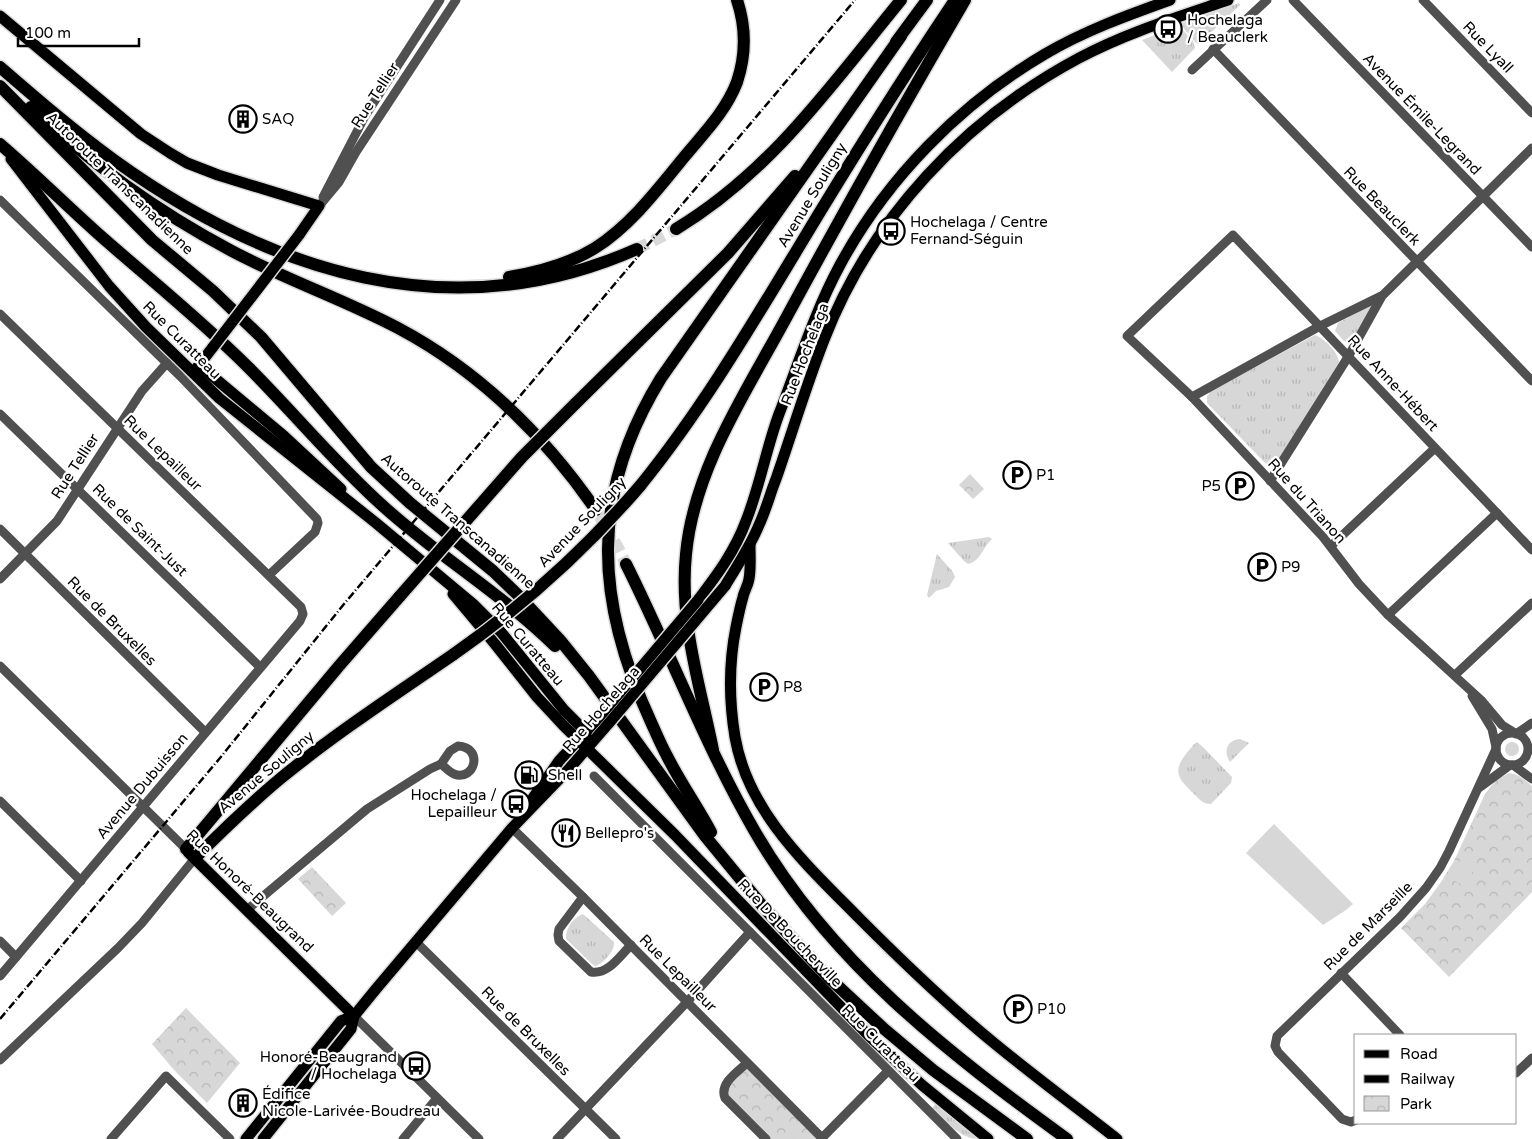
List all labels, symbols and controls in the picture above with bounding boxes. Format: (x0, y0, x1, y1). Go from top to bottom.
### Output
place label: Hochelaga / Beauclerk (1187, 11, 1268, 46)
bus stop icon: Hochelaga / Beauclerk (1153, 14, 1183, 44)
scale bar (18, 15, 139, 47)
street label: Rue Lyall (1459, 17, 1517, 77)
text: 100 m (25, 24, 71, 42)
street label: Avenue Émile-Legrand (1359, 49, 1485, 179)
street label: Rue Tellier (347, 59, 403, 131)
building icon: SAQ (228, 104, 258, 134)
street label: Autoroute Transcanadienne (43, 108, 197, 258)
place label: SAQ (262, 110, 294, 128)
street label: Avenue Souligny (774, 139, 850, 251)
street label: Rue Beauclerk (1340, 163, 1424, 249)
place label: Hochelaga / Centre Fernand-Séguin (910, 213, 1048, 248)
bus stop icon: Hochelaga / Centre Fernand-Séguin (876, 216, 906, 246)
street label: Rue Curatteau (139, 297, 225, 383)
street label: Rue Hochelaga (777, 300, 833, 408)
street label: Rue Anne-Hébert (1344, 331, 1442, 435)
street label: Rue Lepailleur (120, 411, 206, 495)
street label: Rue Tellier (47, 430, 103, 502)
street label: Autoroute Transcanadienne (377, 449, 539, 593)
street label: Rue du Trianon (1264, 455, 1350, 547)
parking icon: P1 (1002, 460, 1032, 490)
place label: P1 (1036, 466, 1056, 484)
parking icon: P5 (1225, 471, 1255, 501)
street label: Avenue Souligny (534, 473, 630, 571)
place label: P5 (1201, 477, 1221, 495)
street label: Rue de Saint-Just (89, 480, 191, 580)
parking icon: P9 (1247, 552, 1277, 582)
place label: P9 (1281, 558, 1301, 576)
street label: Rue de Bruxelles (64, 573, 160, 669)
street label: Rue Curatteau (488, 599, 568, 689)
street label: Rue Hochelaga (559, 662, 643, 756)
parking icon: P8 (749, 672, 779, 702)
place label: P8 (783, 678, 803, 696)
street label: Avenue Souligny (215, 727, 317, 817)
street label: Avenue Dubuisson (92, 729, 192, 843)
fuel station icon: Shell (514, 760, 544, 790)
place label: Shell (548, 766, 582, 784)
place label: Hochelaga / Lepailleur (411, 786, 497, 821)
bus stop icon: Hochelaga / Lepailleur (501, 789, 531, 819)
restaurant icon: Bellepro's (551, 818, 581, 848)
place label: Bellepro's (585, 824, 654, 842)
street label: Rue Honoré-Beaugrand (183, 826, 317, 956)
street label: Rue De Boucherville (734, 875, 846, 991)
street label: Rue de Marseille (1320, 878, 1416, 974)
street label: Rue Lepailleur (636, 931, 721, 1016)
street label: Rue de Bruxelles (478, 983, 574, 1079)
parking icon: P10 (1003, 994, 1033, 1024)
street label: Rue Curatteau (838, 1000, 924, 1086)
place label: P10 (1037, 1000, 1066, 1018)
legend (1354, 1034, 1517, 1124)
text: Road (1400, 1045, 1438, 1063)
place label: Honoré-Beaugrand / Hochelaga (260, 1048, 397, 1083)
bus stop icon: Honoré-Beaugrand / Hochelaga (401, 1051, 431, 1081)
text: Railway (1400, 1070, 1455, 1088)
place label: Édifice Nicole-Larivée-Boudreau (262, 1085, 440, 1120)
building icon: Édifice Nicole-Larivée-Boudreau (228, 1088, 258, 1118)
text: Park (1400, 1095, 1432, 1113)

